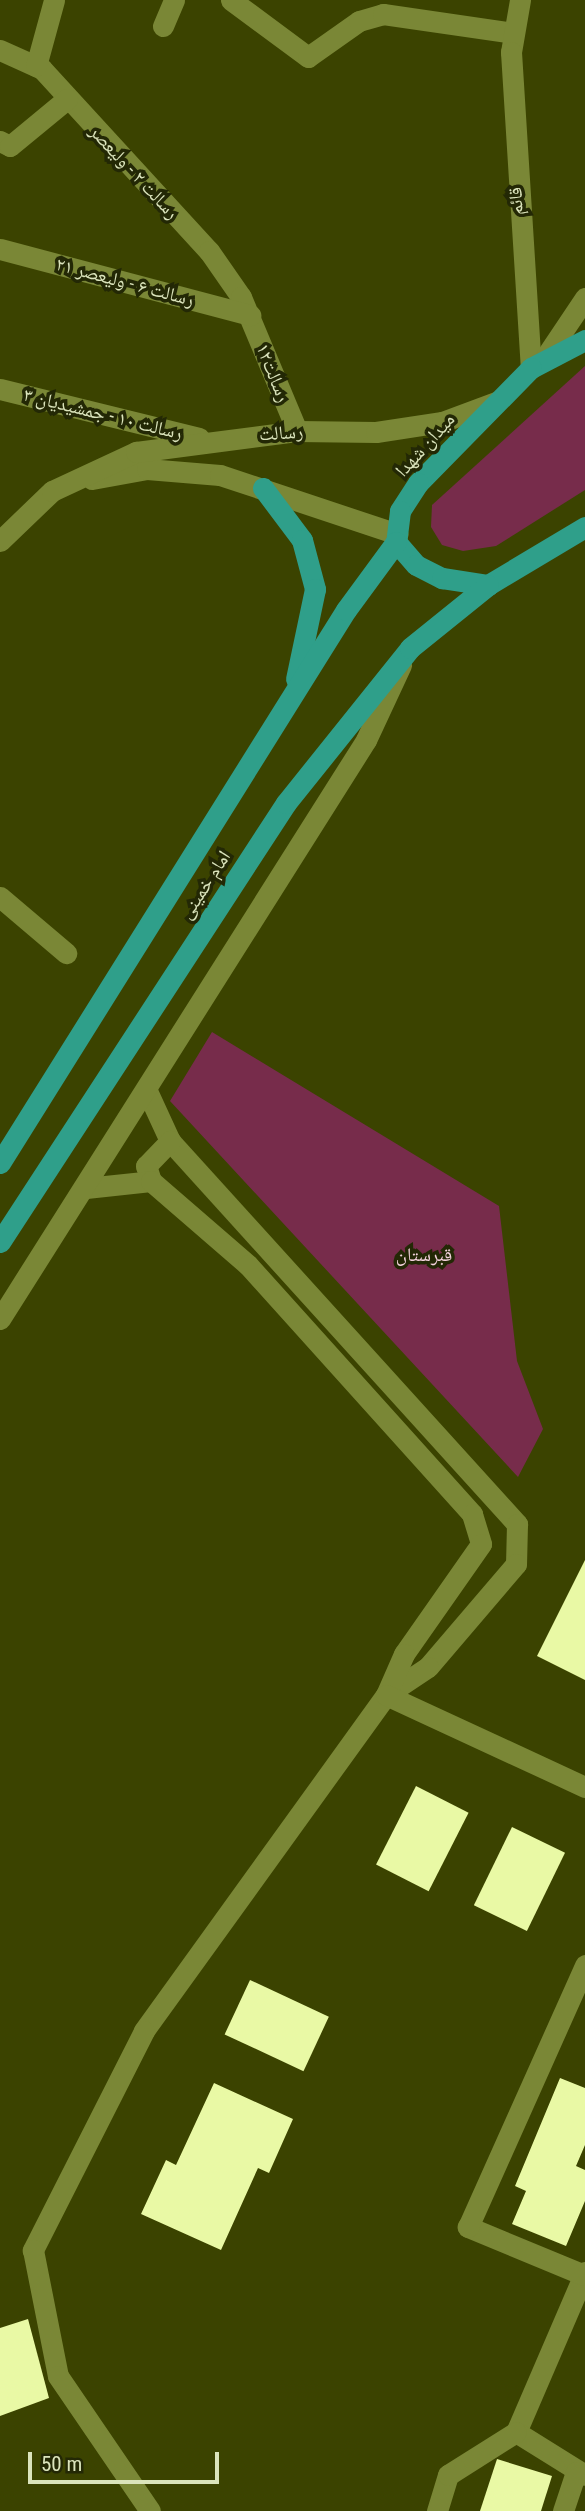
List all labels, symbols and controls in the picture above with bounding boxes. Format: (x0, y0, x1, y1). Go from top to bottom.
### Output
street label: رسالت ۲ - ولیعصر (85, 120, 183, 224)
street label: قائم (504, 186, 528, 216)
street label: رسالت ۶ - ولیعصر ۲۱ (53, 253, 197, 311)
street label: رسالت۱۲ (251, 340, 295, 406)
street label: رسالت ۱۰ - جمشیدیان ۳ (21, 383, 185, 445)
street label: میدان شهدا (391, 408, 459, 482)
street label: رسالت (258, 420, 304, 446)
street label: امام خمینی (174, 846, 236, 924)
park label: قبرستان (396, 1244, 452, 1266)
scale bar (32, 2438, 222, 2482)
text: 50 m (41, 2452, 82, 2476)

